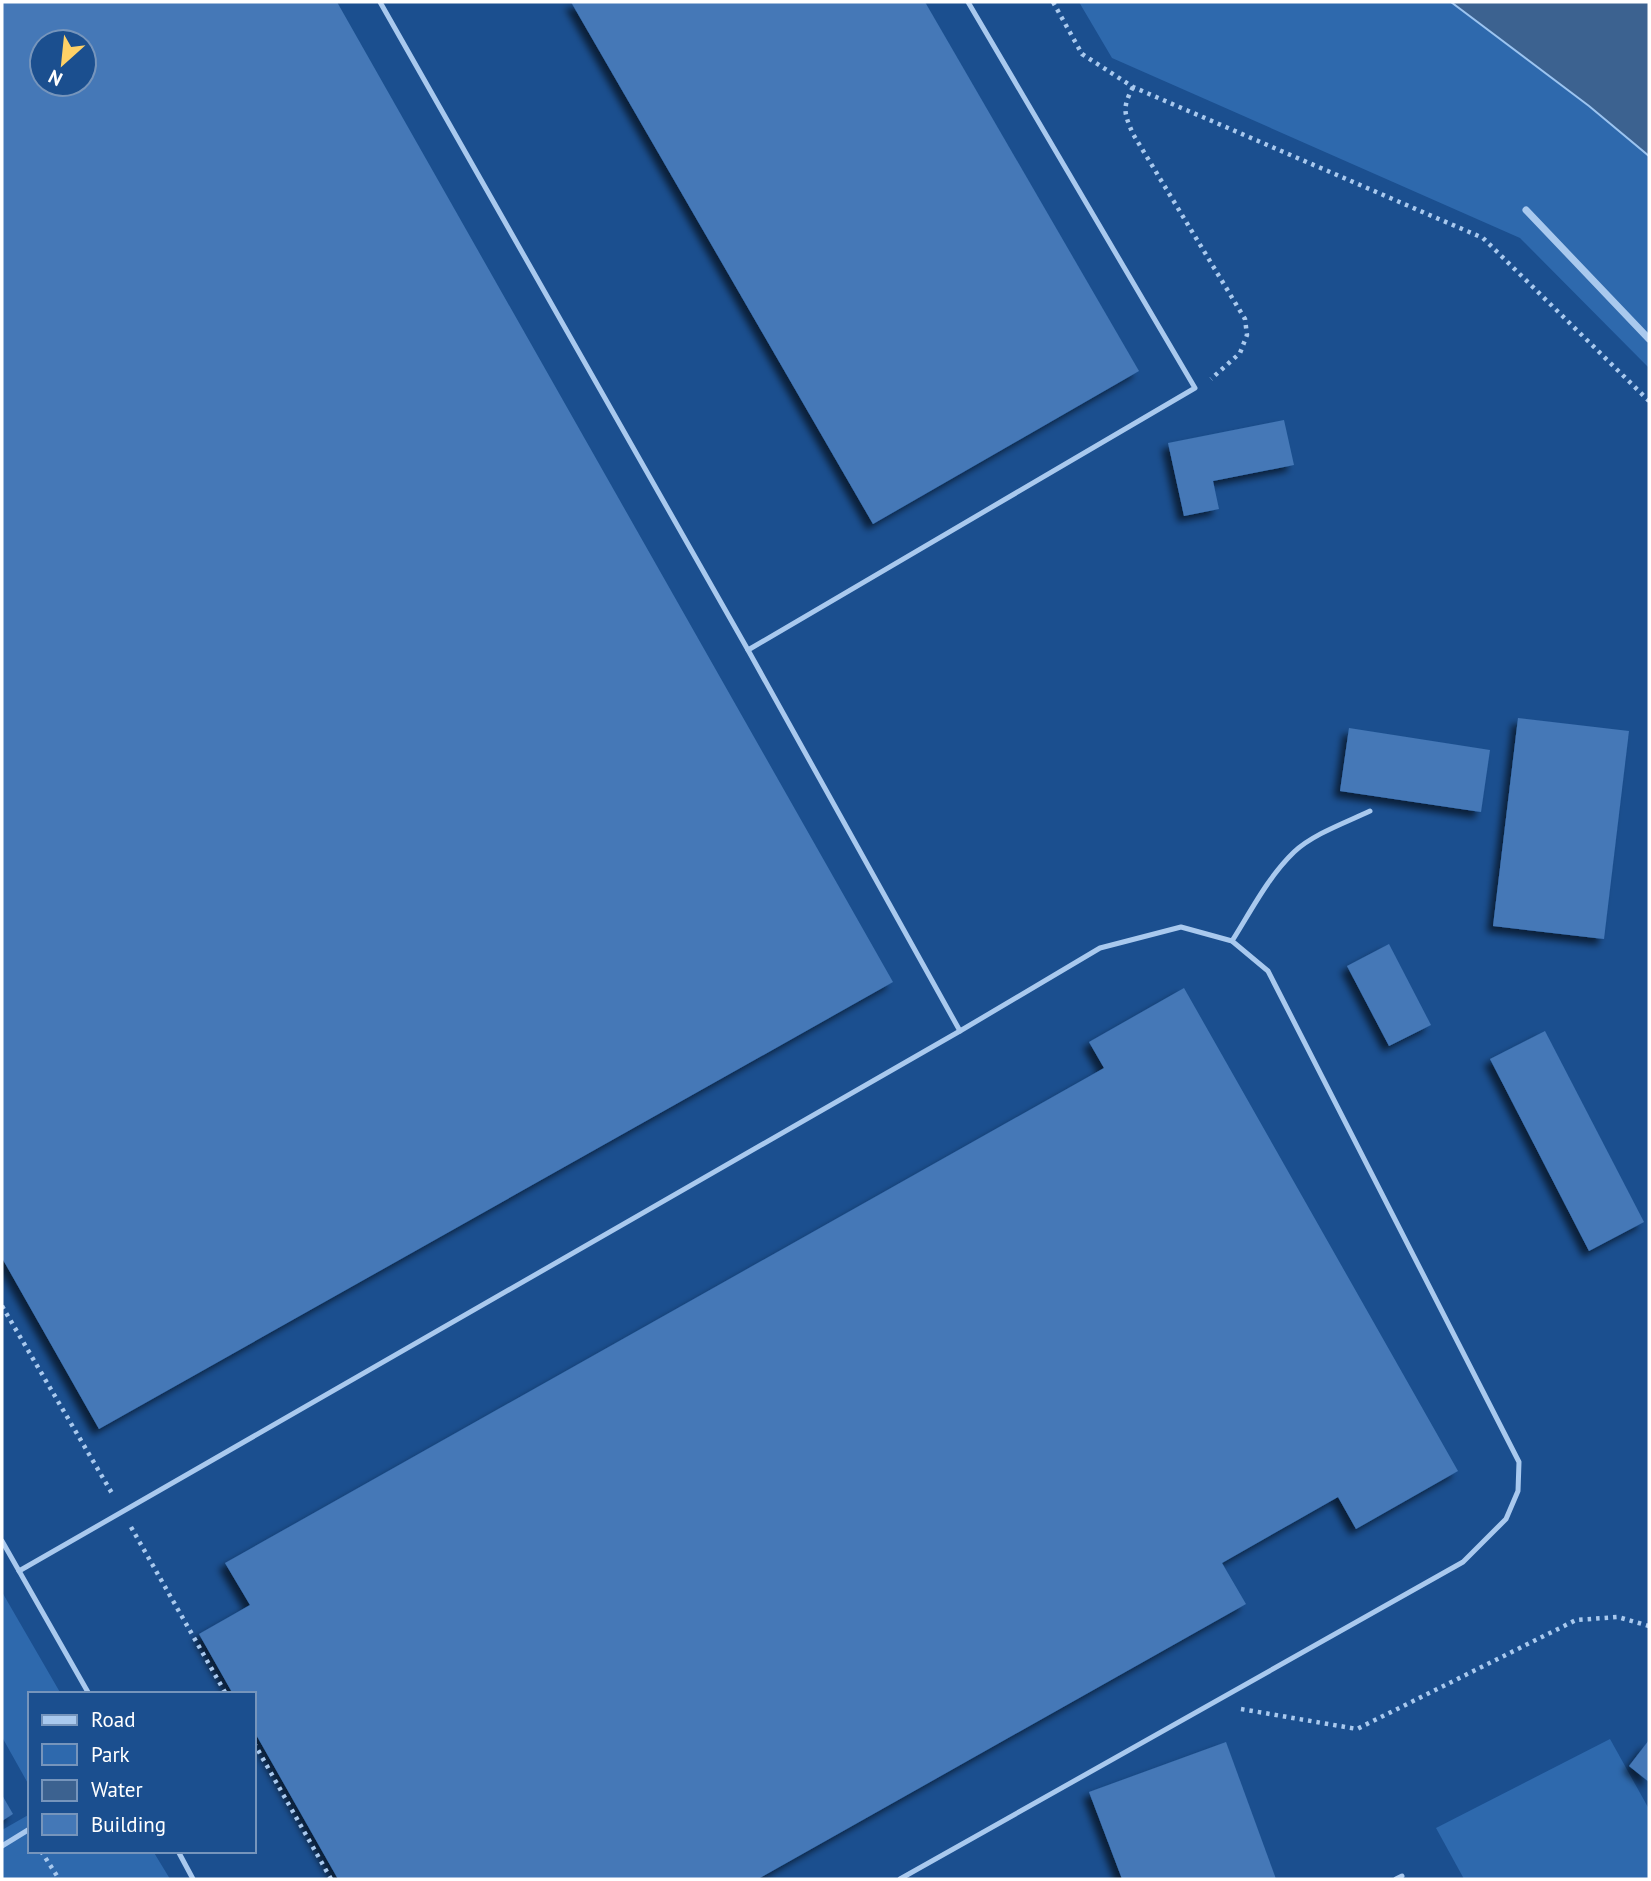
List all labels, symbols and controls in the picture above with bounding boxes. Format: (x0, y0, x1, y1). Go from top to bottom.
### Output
north arrow (28, 28, 98, 98)
text: N (44, 65, 66, 92)
legend (28, 1692, 256, 1853)
text: Road (91, 1706, 135, 1733)
text: Park (91, 1741, 130, 1768)
text: Water (91, 1776, 143, 1803)
text: Building (91, 1811, 166, 1838)

